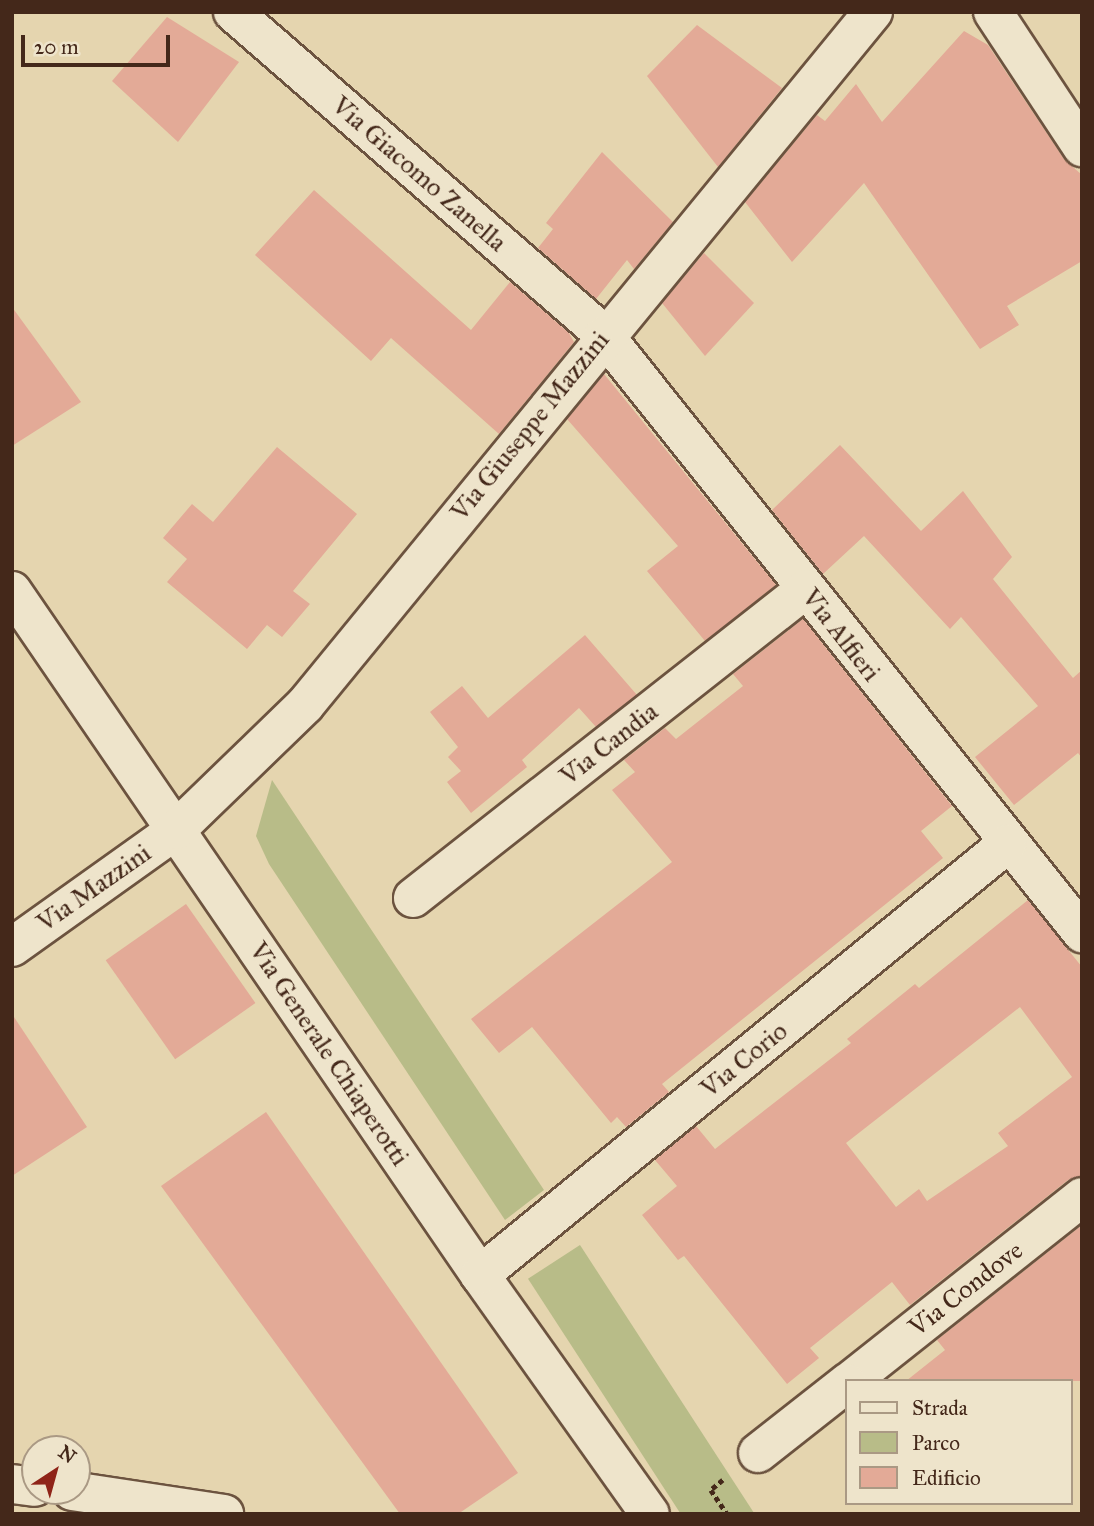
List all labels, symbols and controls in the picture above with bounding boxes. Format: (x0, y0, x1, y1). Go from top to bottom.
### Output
scale bar (24, 21, 173, 65)
text: 20 m (34, 34, 79, 60)
street label: Via Giacomo Zanella (325, 90, 513, 258)
street label: Via Giuseppe Mazzini (444, 325, 616, 527)
street label: Via Alfieri (795, 582, 887, 688)
street label: Via Candia (554, 696, 664, 792)
street label: Via Mazzini (31, 837, 157, 939)
street label: Via Generale Chiaperotti (242, 936, 416, 1172)
street label: Via Corio (694, 1016, 794, 1104)
street label: Via Condove (903, 1235, 1029, 1343)
legend (846, 1379, 1073, 1505)
text: Strada (912, 1395, 968, 1421)
text: Parco (912, 1430, 960, 1456)
north arrow (21, 1435, 91, 1505)
text: N (54, 1440, 81, 1468)
text: Edificio (912, 1465, 981, 1491)

